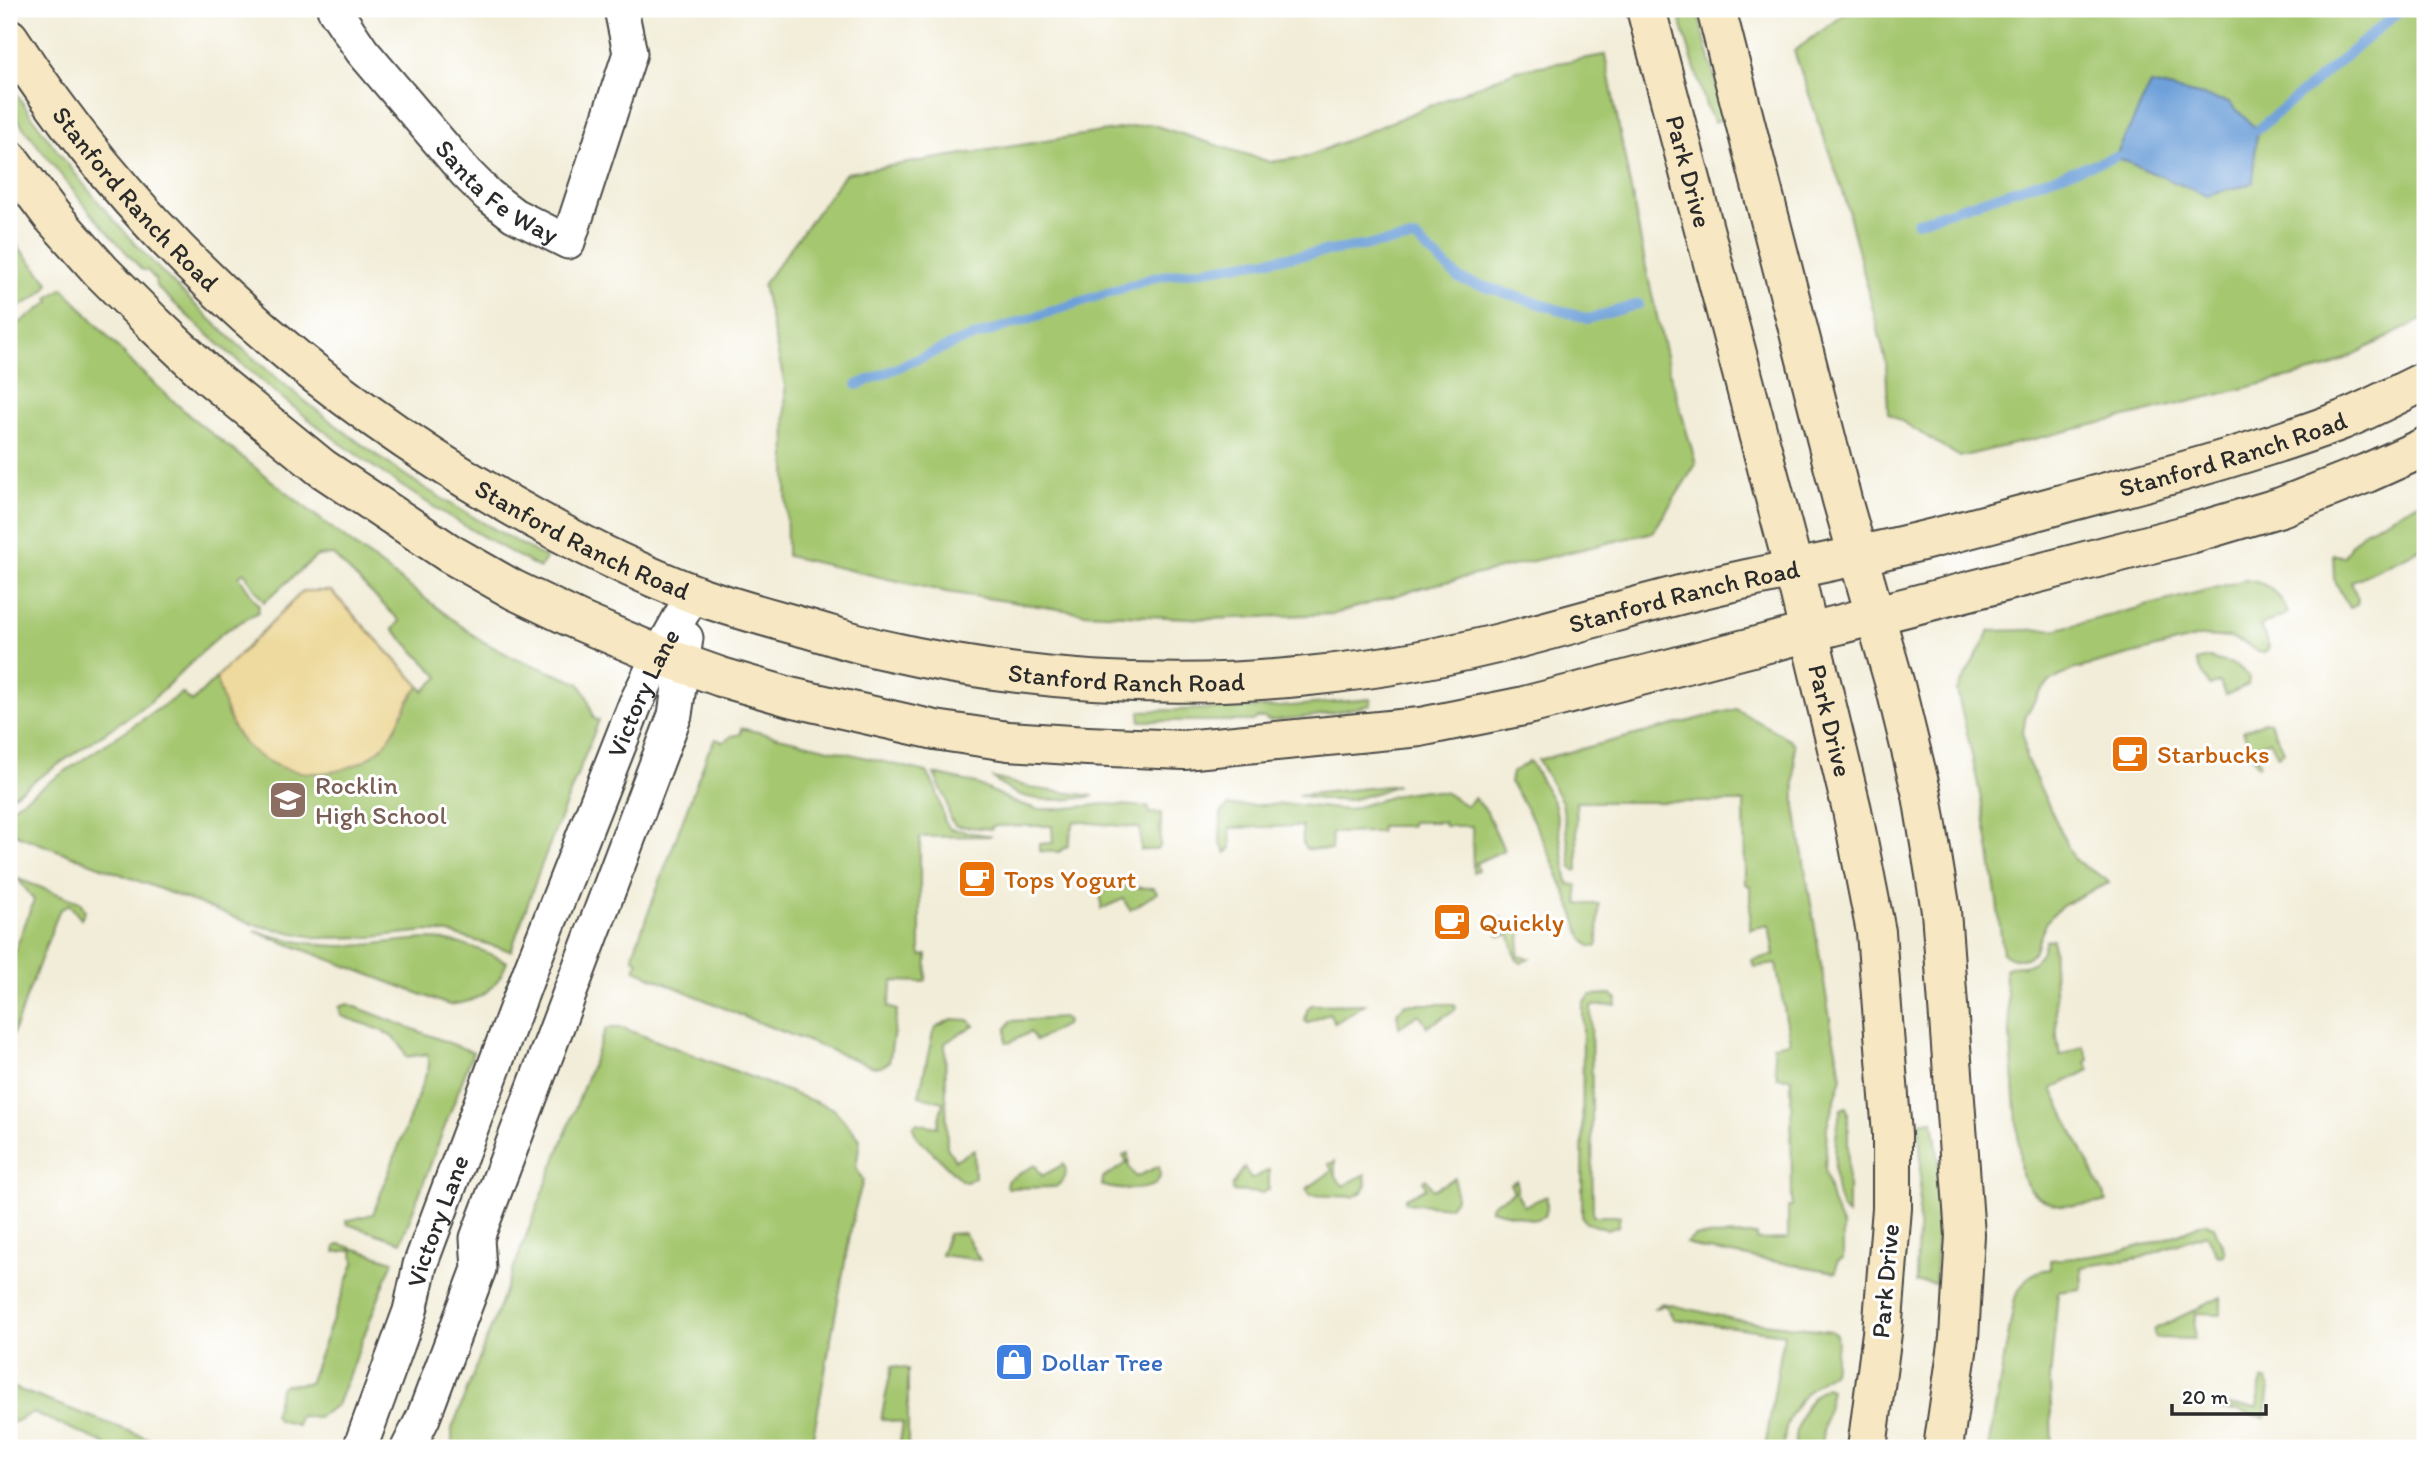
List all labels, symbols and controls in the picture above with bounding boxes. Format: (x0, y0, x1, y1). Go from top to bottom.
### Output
street label: Stanford Ranch Road (45, 100, 226, 298)
street label: Park Drive (1659, 112, 1719, 231)
street label: Santa Fe Way (428, 133, 564, 251)
street label: Stanford Ranch Road (2115, 404, 2351, 504)
street label: Stanford Ranch Road (469, 472, 694, 607)
street label: Stanford Ranch Road (1565, 552, 1802, 640)
street label: Victory Lane (600, 623, 687, 762)
street label: Stanford Ranch Road (1006, 656, 1245, 699)
street label: Park Drive (1801, 661, 1859, 780)
cafe icon: Starbucks (2109, 733, 2151, 775)
place label: Starbucks (2157, 738, 2270, 770)
place label: Rocklin High School (315, 769, 447, 831)
school or university icon: Rocklin High School (267, 779, 309, 821)
cafe icon: Tops Yogurt (956, 858, 998, 900)
place label: Tops Yogurt (1004, 863, 1137, 895)
cafe icon: Quickly (1431, 901, 1473, 943)
place label: Quickly (1479, 906, 1564, 938)
street label: Victory Lane (400, 1150, 476, 1290)
street label: Park Drive (1864, 1222, 1906, 1340)
shop icon: Dollar Tree (993, 1341, 1035, 1383)
place label: Dollar Tree (1041, 1346, 1163, 1378)
scale bar (2172, 1373, 2266, 1417)
text: 20 m (2182, 1384, 2229, 1409)

